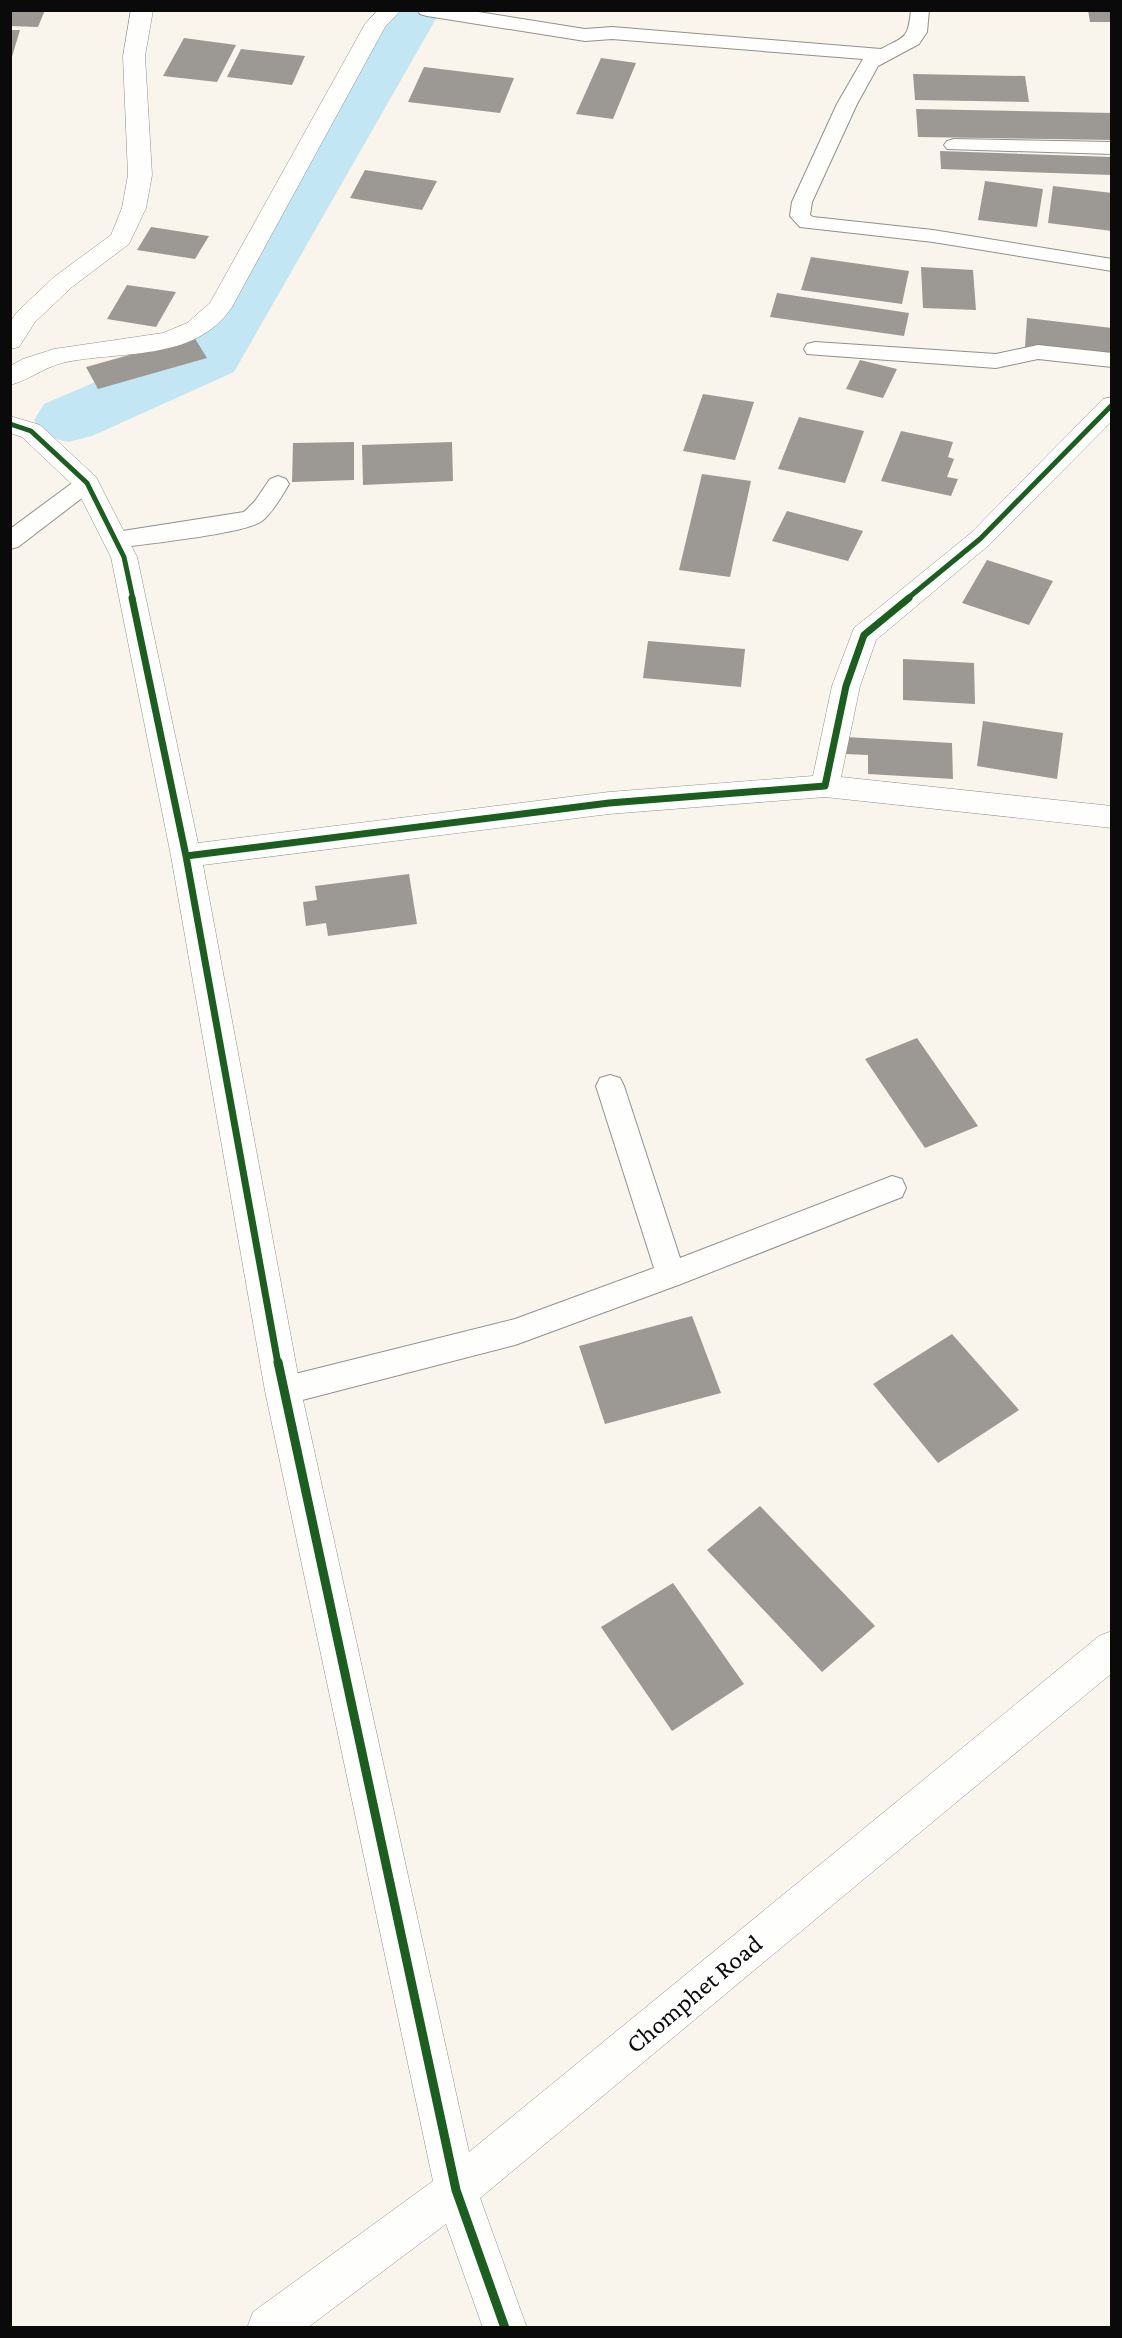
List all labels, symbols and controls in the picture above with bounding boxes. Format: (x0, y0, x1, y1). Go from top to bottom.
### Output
street label: Chomphet Road (620, 1929, 768, 2059)

